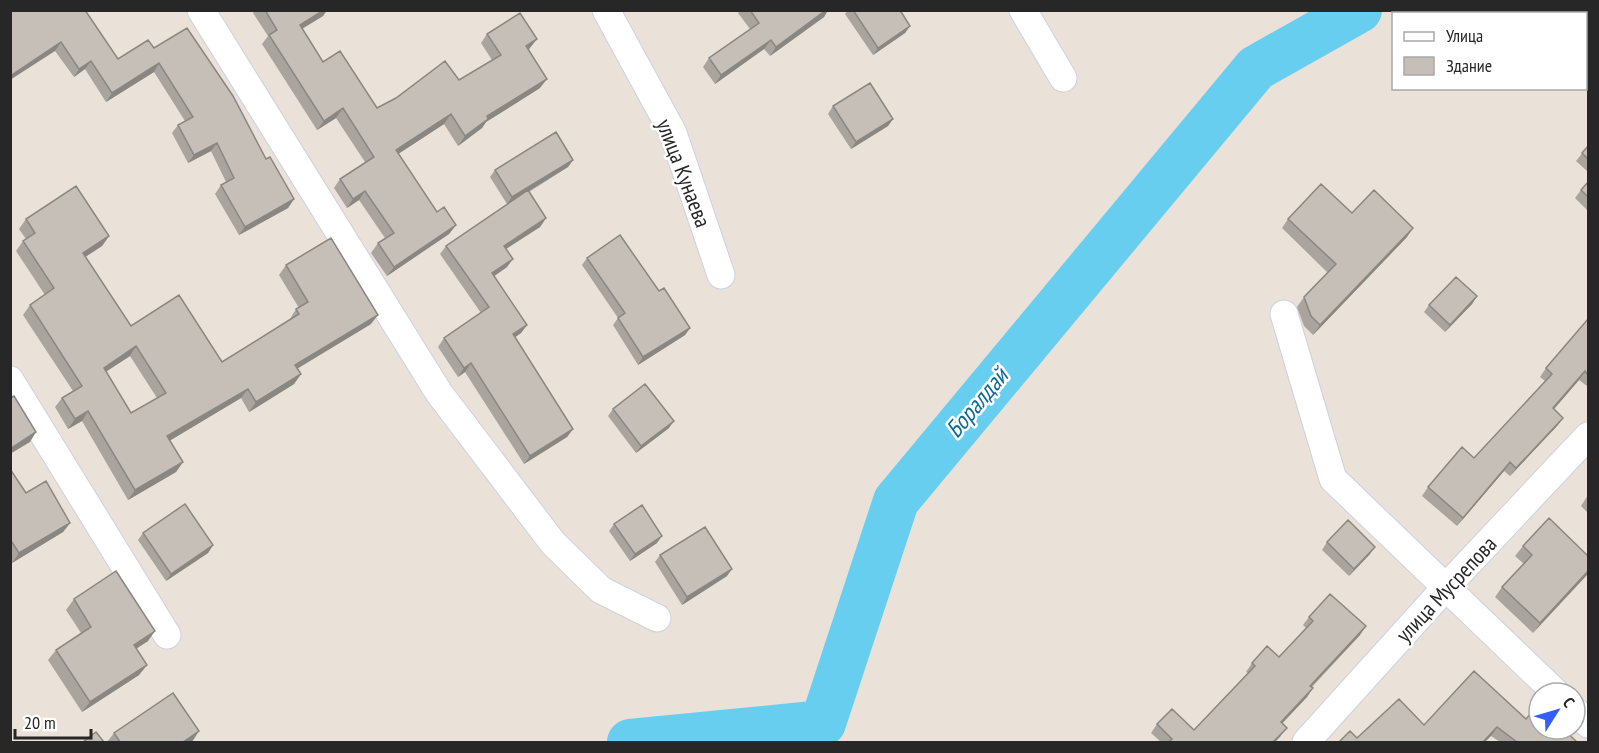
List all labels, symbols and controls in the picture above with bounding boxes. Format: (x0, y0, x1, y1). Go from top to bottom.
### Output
legend (1392, 12, 1587, 90)
text: Улица (1446, 24, 1483, 47)
text: Здание (1446, 54, 1492, 77)
street label: улица Кунаева (651, 115, 717, 231)
water label: Боралдай (939, 360, 1016, 444)
street label: улица Мусрепова (1390, 530, 1502, 648)
north arrow (1527, 681, 1587, 741)
text: С (1559, 693, 1580, 711)
scale bar (15, 702, 92, 740)
text: 20 m (24, 711, 56, 734)

